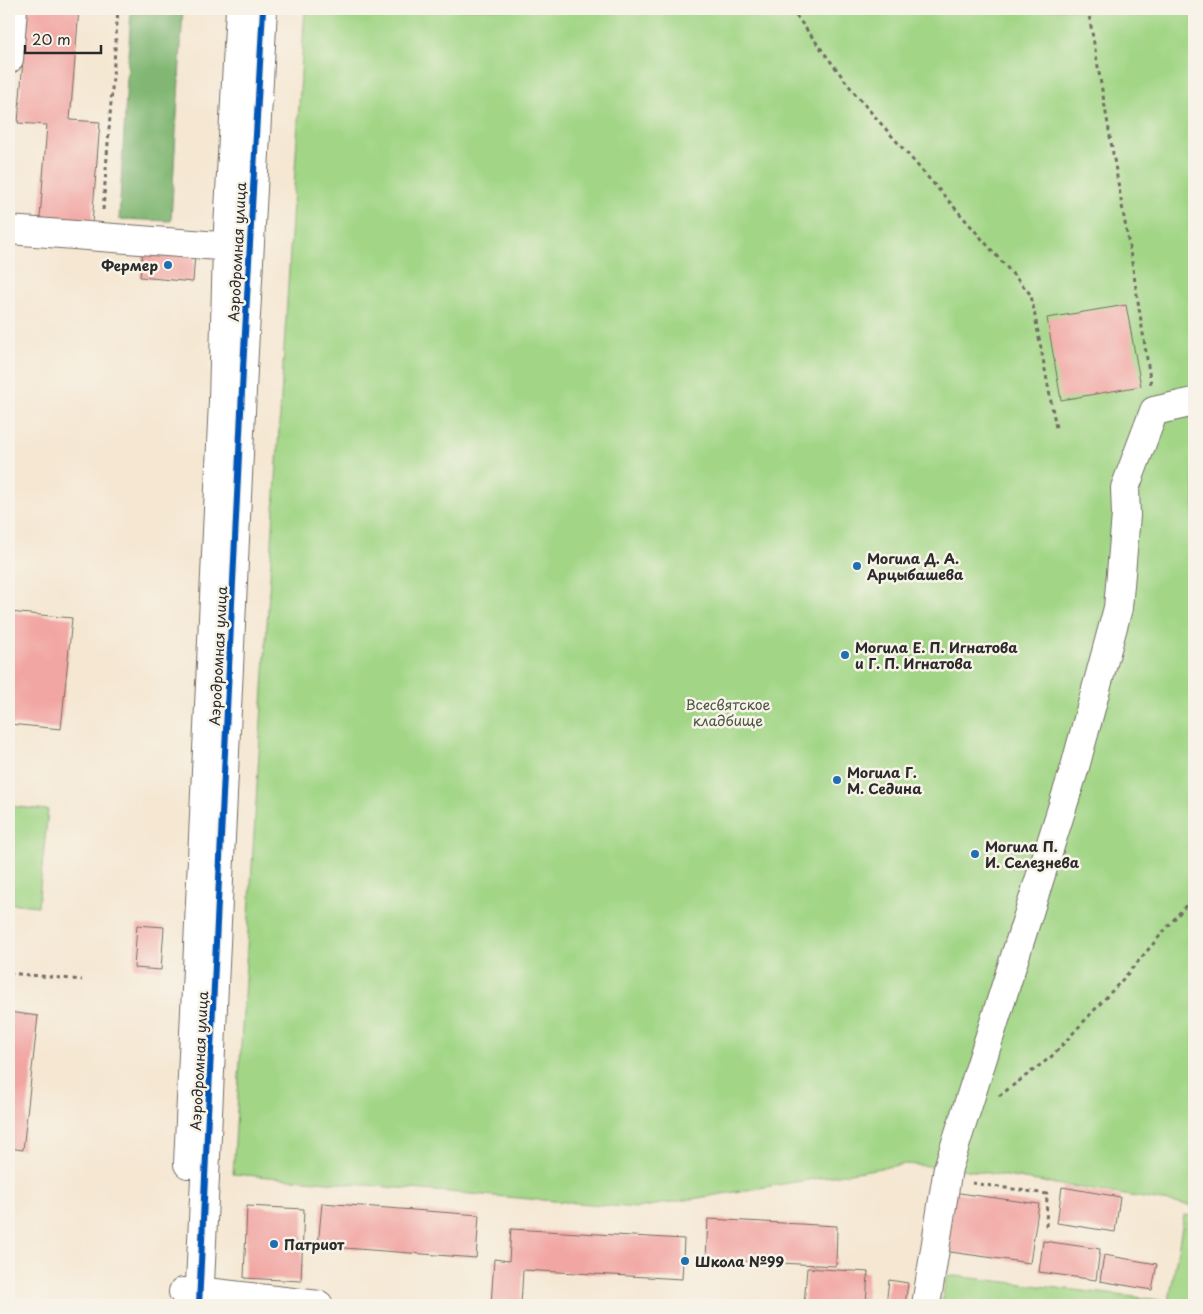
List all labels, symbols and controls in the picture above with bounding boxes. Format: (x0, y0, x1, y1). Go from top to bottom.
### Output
scale bar (25, 22, 101, 54)
text: 20 m (32, 27, 71, 50)
street label: Аэродромная улица (223, 181, 251, 322)
place label: Фермер (101, 255, 158, 276)
marker: Фермер (162, 259, 174, 271)
place label: Могила Д. А. Арцыбашева (867, 548, 964, 585)
marker: Могила Д. А. Арцыбашева (851, 560, 863, 572)
street label: Аэродромная улица (204, 585, 232, 726)
place label: Могила Е. П. Игнатова и Г. П. Игнатова (855, 637, 1018, 674)
marker: Могила Е. П. Игнатова и Г. П. Игнатова (839, 649, 851, 661)
park label: Всесвятское кладбище (686, 694, 771, 731)
place label: Могила Г. М. Седина (847, 762, 922, 799)
marker: Могила Г. М. Седина (831, 774, 843, 786)
place label: Могила П. И. Селезнева (985, 836, 1080, 873)
marker: Могила П. И. Селезнева (969, 848, 981, 860)
street label: Аэродромная улица (185, 990, 213, 1131)
place label: Патриот (284, 1234, 345, 1255)
marker: Патриот (268, 1238, 280, 1250)
place label: Школа №99 (695, 1251, 784, 1272)
marker: Школа №99 (679, 1255, 691, 1267)

